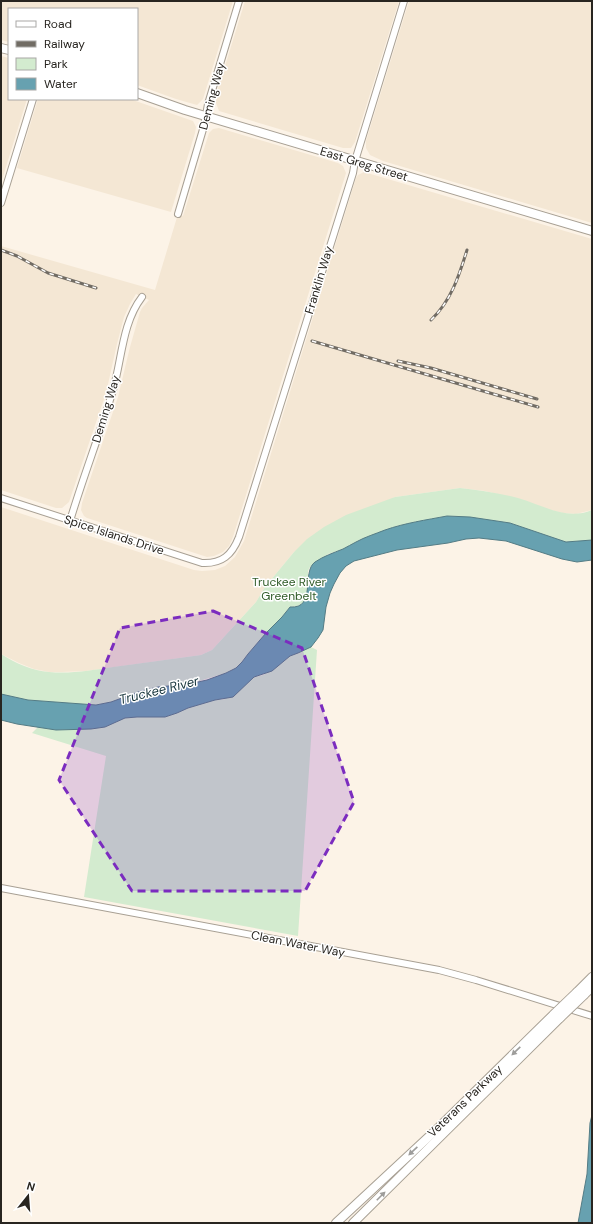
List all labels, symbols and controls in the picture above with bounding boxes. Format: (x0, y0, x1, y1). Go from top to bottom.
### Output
legend (8, 8, 138, 100)
text: Road (44, 16, 72, 32)
text: Railway (44, 36, 85, 52)
text: Park (44, 56, 68, 72)
street label: Deming Way (195, 60, 229, 132)
text: Water (44, 76, 78, 92)
street label: East Greg Street (318, 143, 410, 185)
street label: Franklin Way (301, 244, 337, 316)
street label: Deming Way (88, 373, 124, 445)
street label: Spice Islands Drive (62, 511, 166, 559)
park label: Truckee River Greenbelt (252, 574, 327, 604)
water label: Truckee River (117, 672, 202, 708)
street label: Clean Water Way (250, 927, 347, 961)
one-way arrow (511, 1046, 521, 1056)
street label: Veterans Parkway (424, 1061, 506, 1141)
one-way arrow (408, 1147, 418, 1156)
north arrow (8, 1176, 48, 1216)
text: N (25, 1179, 37, 1194)
one-way arrow (376, 1191, 386, 1201)

